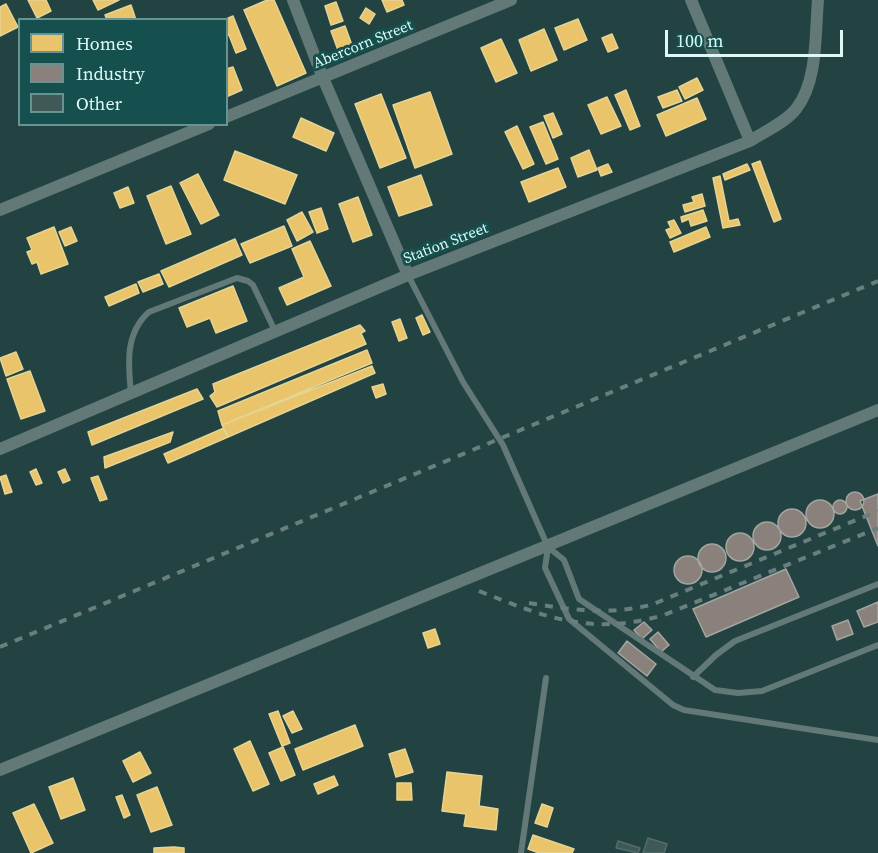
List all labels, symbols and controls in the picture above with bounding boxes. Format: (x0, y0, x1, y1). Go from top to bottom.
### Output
street label: Abercorn Street (311, 17, 415, 73)
legend (18, 18, 228, 126)
scale bar (668, 18, 846, 56)
text: 100 m (676, 28, 723, 53)
text: Homes (76, 31, 133, 56)
text: Industry (76, 61, 145, 86)
text: Other (76, 91, 122, 116)
street label: Station Street (401, 220, 491, 268)

